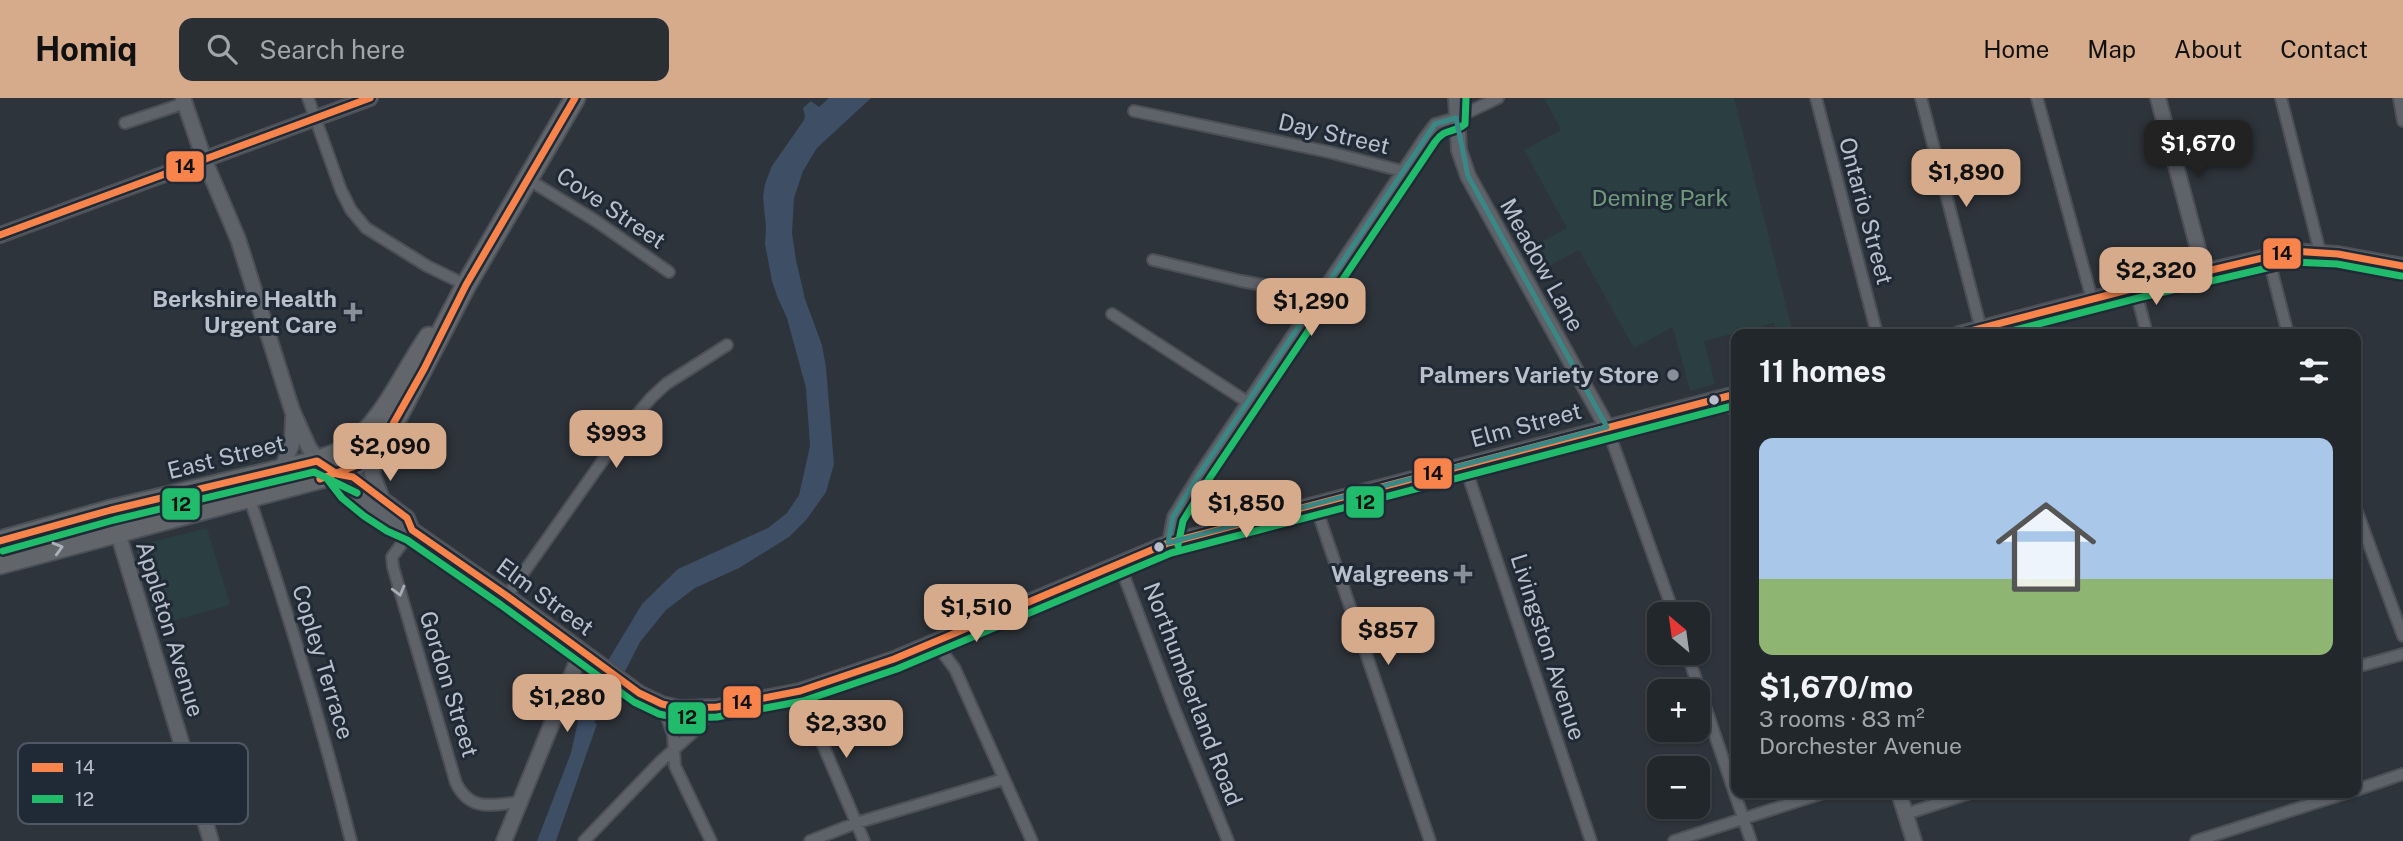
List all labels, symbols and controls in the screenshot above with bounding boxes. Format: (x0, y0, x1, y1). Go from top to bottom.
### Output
search box (179, 18, 669, 81)
text: Homiq (35, 30, 137, 68)
icon: search (203, 30, 241, 68)
text: Search here (259, 34, 405, 65)
text: Home (1983, 35, 2049, 63)
text: Map (2087, 35, 2136, 63)
text: About (2174, 35, 2242, 63)
text: Contact (2280, 35, 2368, 63)
street label: Day Street (1276, 108, 1392, 159)
pin: $1,670 (2141, 120, 2255, 180)
text: $1,670 (2160, 129, 2236, 156)
street label: Ontario Street (1834, 134, 1899, 287)
line badge: 14 (165, 150, 205, 183)
pin: $1,890 (1909, 150, 2023, 209)
text: 14 (175, 155, 195, 177)
text: $1,890 (1927, 158, 2005, 185)
street label: Cove Street (552, 161, 671, 254)
park label: Deming Park (1592, 184, 1729, 211)
street label: Meadow Lane (1495, 194, 1590, 336)
line badge: 14 (2262, 237, 2302, 270)
text: 14 (2272, 242, 2292, 264)
pin: $2,320 (2099, 248, 2213, 307)
text: $2,320 (2115, 256, 2197, 283)
pin: $1,290 (1254, 278, 1368, 338)
place label: Berkshire Health Urgent Care (152, 285, 337, 338)
text: $1,290 (1273, 287, 1349, 314)
marker: Berkshire Health Urgent Care (343, 302, 363, 322)
icon: filters (2295, 352, 2333, 390)
text: 11 homes (1759, 353, 1886, 389)
place label: Palmers Variety Store (1419, 361, 1659, 388)
marker: Palmers Variety Store (1665, 367, 1681, 383)
unlabelled marker (1707, 393, 1721, 407)
street label: Elm Street (1468, 397, 1584, 452)
pin: $993 (575, 410, 657, 470)
text: $993 (585, 419, 647, 446)
pin: $2,090 (333, 424, 447, 483)
street label: East Street (164, 429, 287, 484)
text: $2,090 (349, 432, 431, 459)
line badge: 14 (1413, 457, 1453, 490)
text: 14 (1423, 462, 1443, 484)
pin: $1,850 (1189, 480, 1303, 540)
icon: home (1983, 484, 2109, 610)
line badge: 12 (1345, 485, 1385, 519)
line badge: 12 (161, 487, 201, 521)
text: $1,850 (1207, 489, 1285, 516)
text: 12 (1355, 491, 1375, 513)
text: 12 (171, 493, 191, 515)
street label: Appleton Avenue (131, 538, 210, 720)
unlabelled marker (1152, 540, 1166, 554)
one-way arrow (52, 542, 64, 556)
street label: Livingston Avenue (1506, 550, 1591, 743)
street label: Elm Street (491, 552, 599, 641)
place label: Walgreens (1331, 560, 1449, 587)
marker: Walgreens (1455, 566, 1471, 582)
street label: Northumberland Road (1138, 578, 1249, 809)
street label: Copley Terrace (287, 581, 360, 742)
one-way arrow (391, 584, 405, 596)
pin: $1,510 (919, 584, 1033, 644)
text: $1,510 (940, 593, 1012, 620)
north arrow (1647, 602, 1710, 665)
map controls (1647, 602, 1710, 819)
street label: Gordon Street (414, 607, 485, 760)
pin: $857 (1347, 608, 1429, 667)
text: $857 (1357, 616, 1419, 643)
text: $1,670/mo (1759, 669, 1913, 705)
pin: $1,280 (510, 674, 624, 734)
button: + (1647, 679, 1710, 742)
text: $1,280 (528, 683, 606, 710)
line badge: 14 (722, 685, 762, 719)
text: 14 (732, 691, 752, 713)
pin: $2,330 (789, 700, 903, 760)
line badge: 12 (667, 701, 707, 735)
text: 3 rooms · 83 m² (1759, 705, 1925, 732)
text: 12 (677, 706, 697, 728)
text: $2,330 (805, 709, 887, 736)
text: Dorchester Avenue (1759, 732, 1962, 759)
legend (18, 743, 248, 824)
text: 14 (75, 756, 95, 778)
button: − (1647, 756, 1710, 819)
text: 12 (75, 788, 94, 810)

